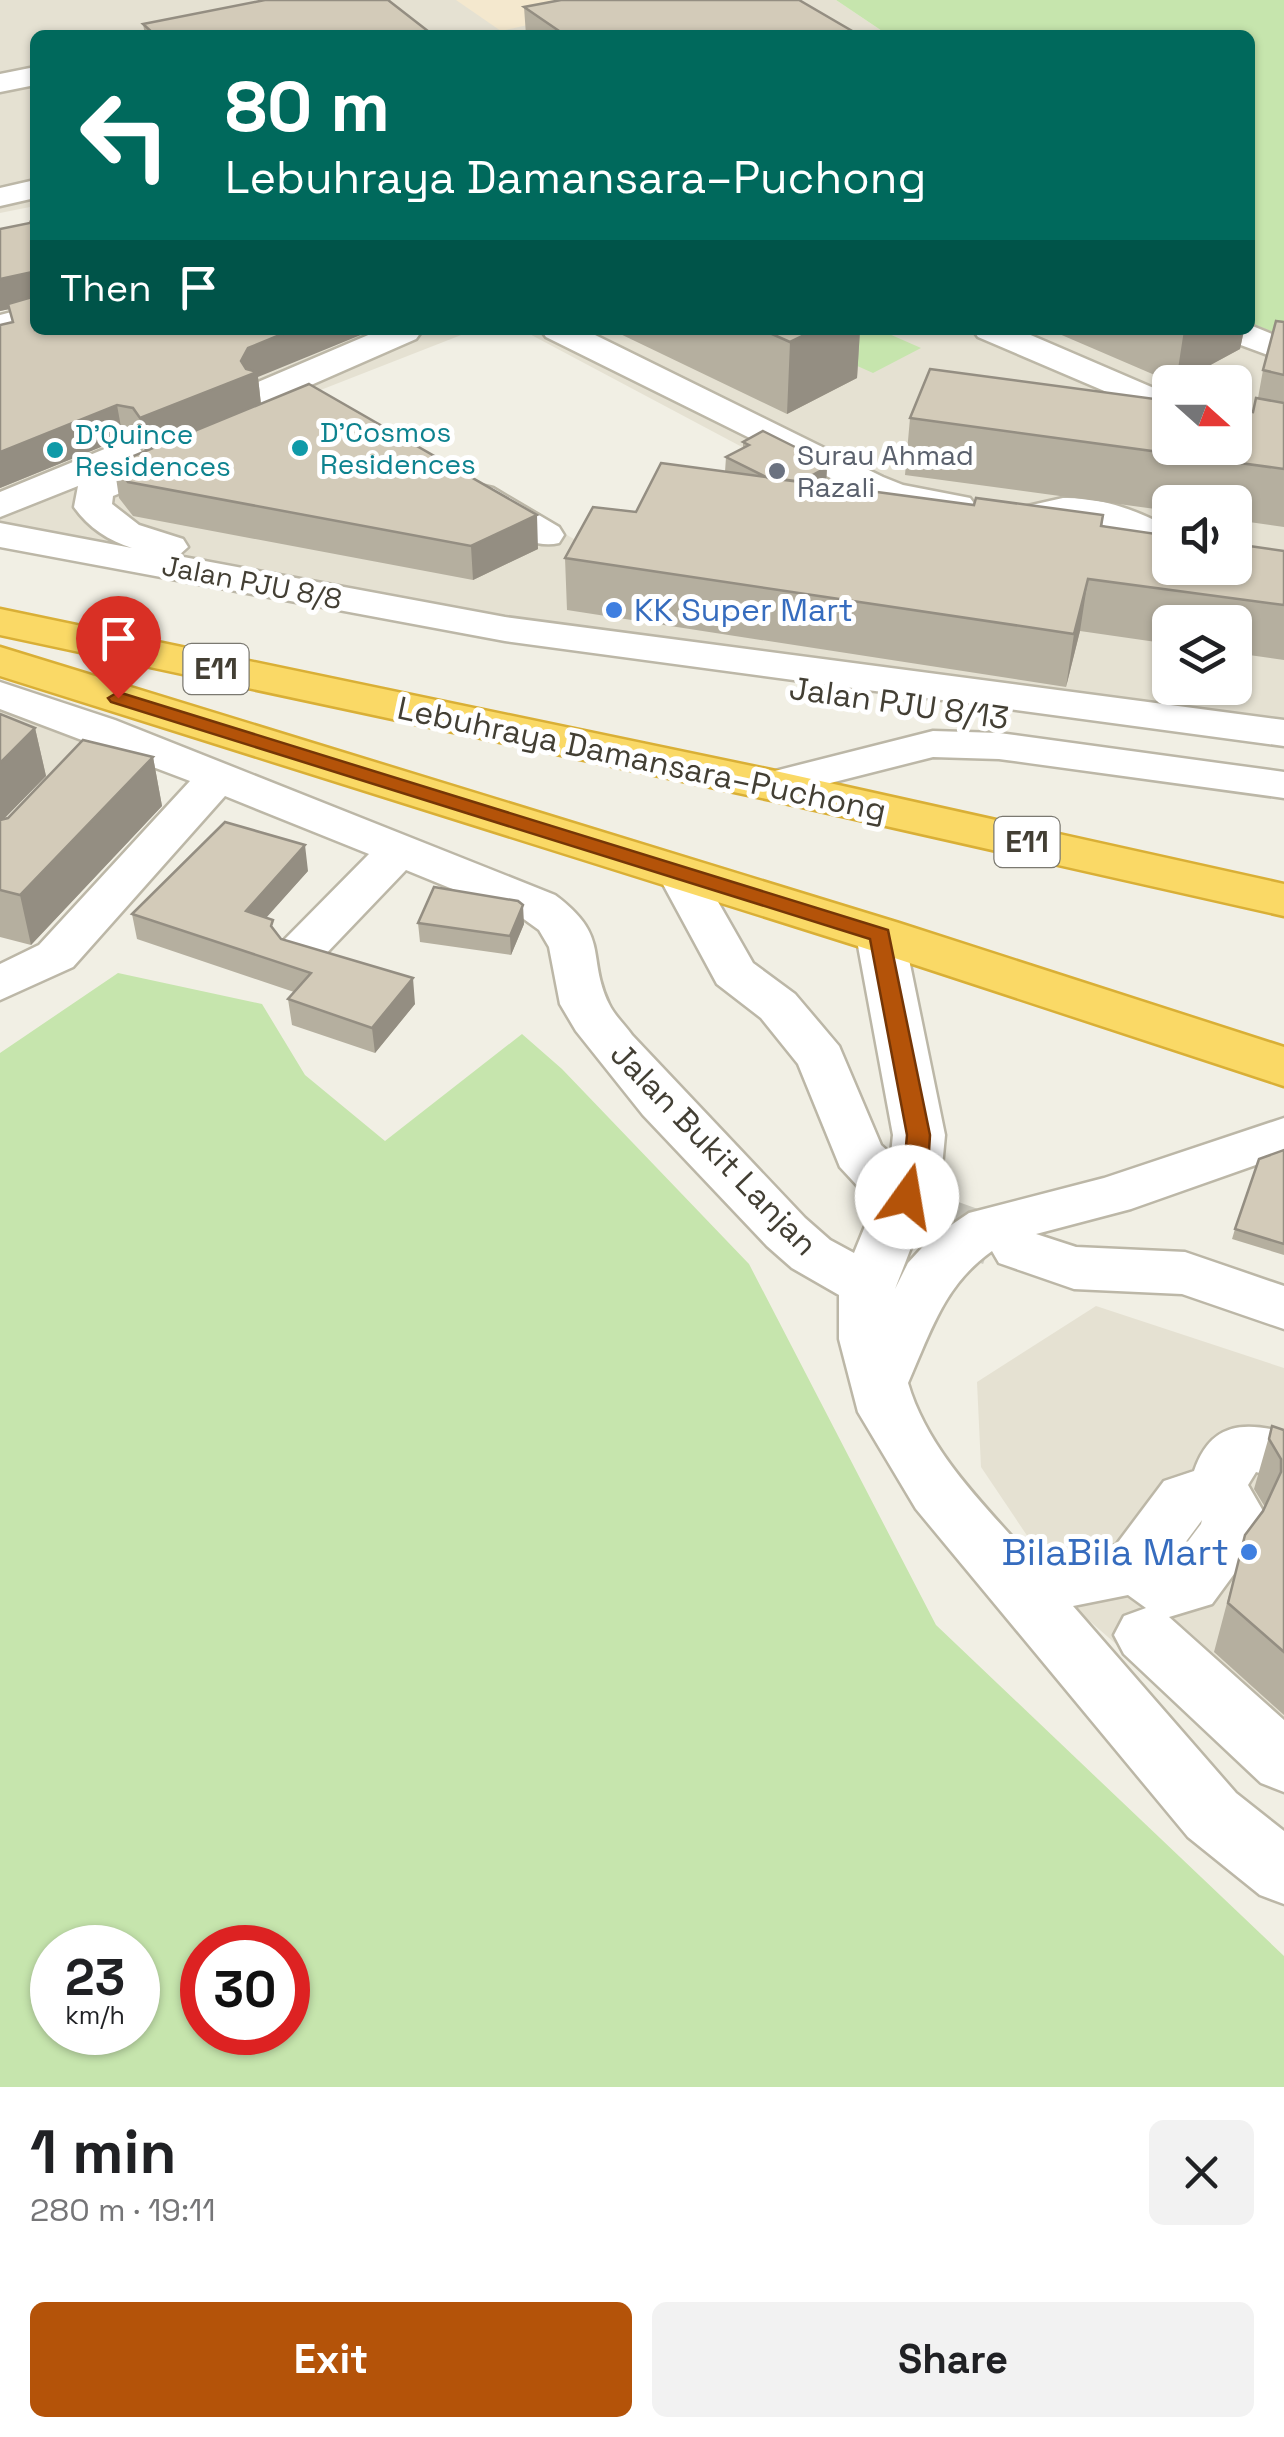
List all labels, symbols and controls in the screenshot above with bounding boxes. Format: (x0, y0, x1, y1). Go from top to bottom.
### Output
text: 80 m (225, 62, 390, 151)
icon: left (60, 70, 190, 200)
text: Lebuhraya Damansara–Puchong (225, 149, 926, 206)
icon: arrive (171, 260, 226, 315)
text: Then (60, 264, 151, 312)
north arrow (1152, 365, 1252, 465)
map controls (1152, 365, 1252, 705)
place label: D'Cosmos Residences (320, 414, 476, 482)
place label: D'Quince Residences (75, 416, 231, 484)
marker: D'Cosmos Residences (289, 437, 311, 459)
place label: Surau Ahmad Razali (797, 437, 974, 505)
marker: D'Quince Residences (44, 439, 66, 461)
marker: Surau Ahmad Razali (766, 460, 788, 482)
button: sound (1152, 485, 1252, 585)
street label: Jalan PJU 8/8 (159, 547, 345, 617)
place label: KK Super Mart (634, 590, 853, 630)
pin (76, 596, 161, 699)
marker: KK Super Mart (603, 599, 625, 621)
button: layers (1152, 605, 1252, 705)
icon: arrive (91, 611, 146, 666)
road number: E11 (184, 644, 248, 694)
street label: Jalan PJU 8/13 (787, 668, 1011, 738)
street label: Lebuhraya Damansara–Puchong (394, 688, 890, 830)
road number: E11 (994, 817, 1060, 867)
street label: Jalan Bukit Lanjan (602, 1034, 826, 1264)
position arrow (855, 1145, 959, 1249)
place label: BilaBila Mart (1002, 1528, 1229, 1576)
marker: BilaBila Mart (1238, 1541, 1260, 1563)
speed limit sign: 30 (180, 1925, 310, 2055)
text: 23 (65, 1946, 125, 2010)
text: km/h (65, 1999, 125, 2031)
text: 1 min (30, 2114, 177, 2191)
button: close (1149, 2120, 1254, 2225)
text: 280 m · 19:11 (30, 2190, 216, 2230)
button: Exit (30, 2302, 632, 2417)
button: Share (652, 2302, 1254, 2417)

